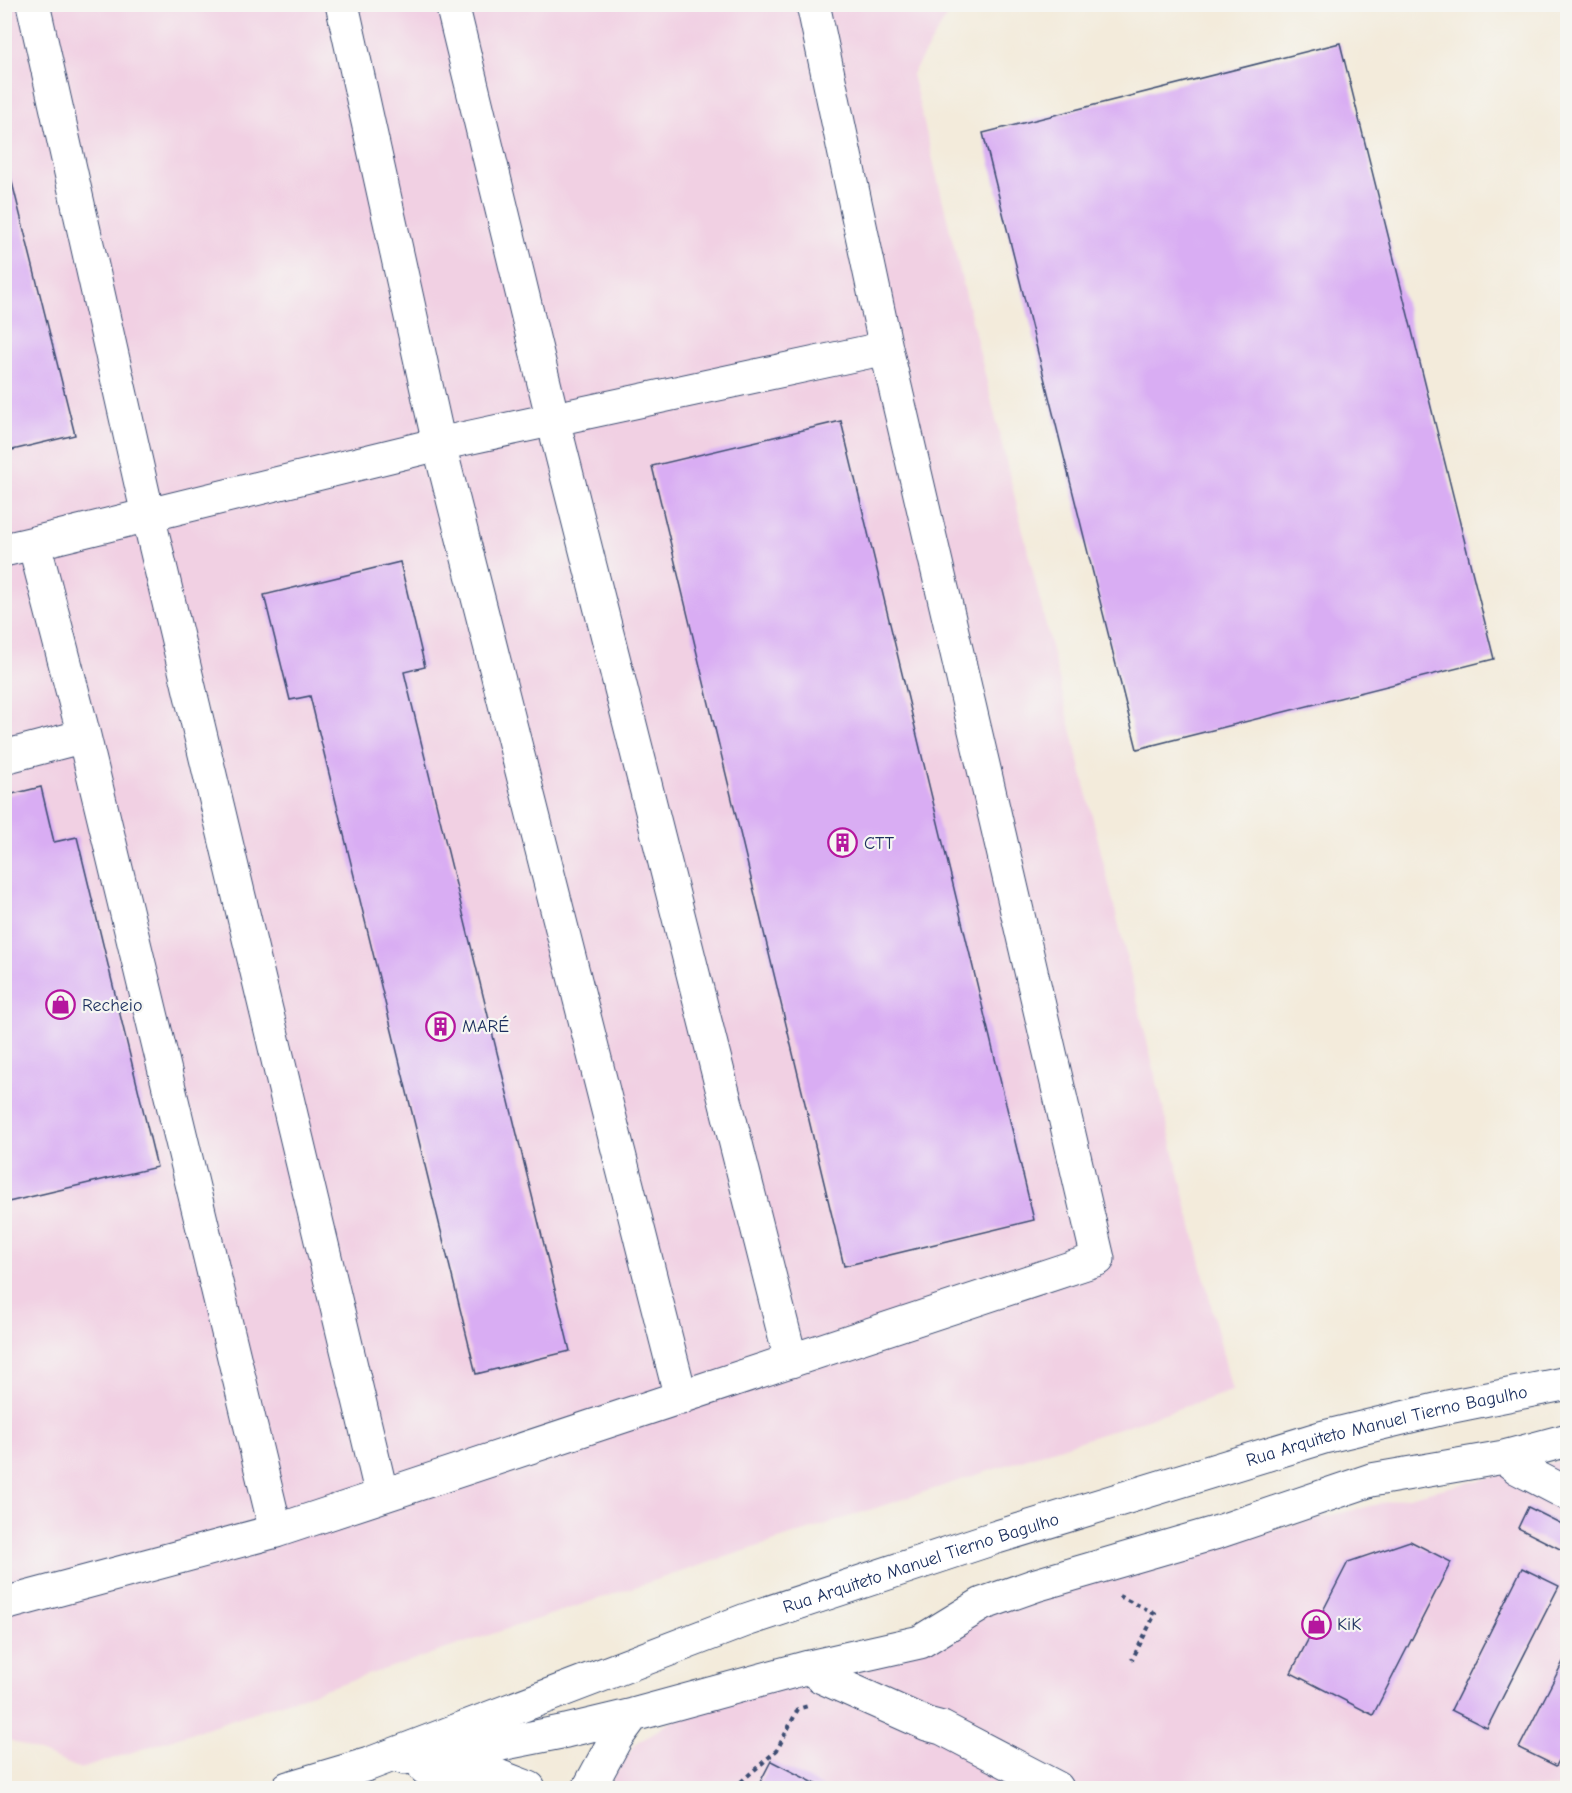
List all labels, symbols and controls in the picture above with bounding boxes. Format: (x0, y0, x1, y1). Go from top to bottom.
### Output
building icon: CTT (827, 827, 859, 859)
place label: CTT (864, 833, 895, 854)
shop icon: Recheio (45, 989, 77, 1021)
place label: Recheio (82, 995, 142, 1016)
building icon: MARÉ (425, 1010, 457, 1042)
place label: MARÉ (462, 1015, 509, 1037)
street label: Rua Arquiteto Manuel Tierno Bagulho (1244, 1381, 1529, 1471)
street label: Rua Arquiteto Manuel Tierno Bagulho (780, 1508, 1061, 1618)
shop icon: KiK (1300, 1608, 1332, 1640)
place label: KiK (1337, 1614, 1361, 1635)

